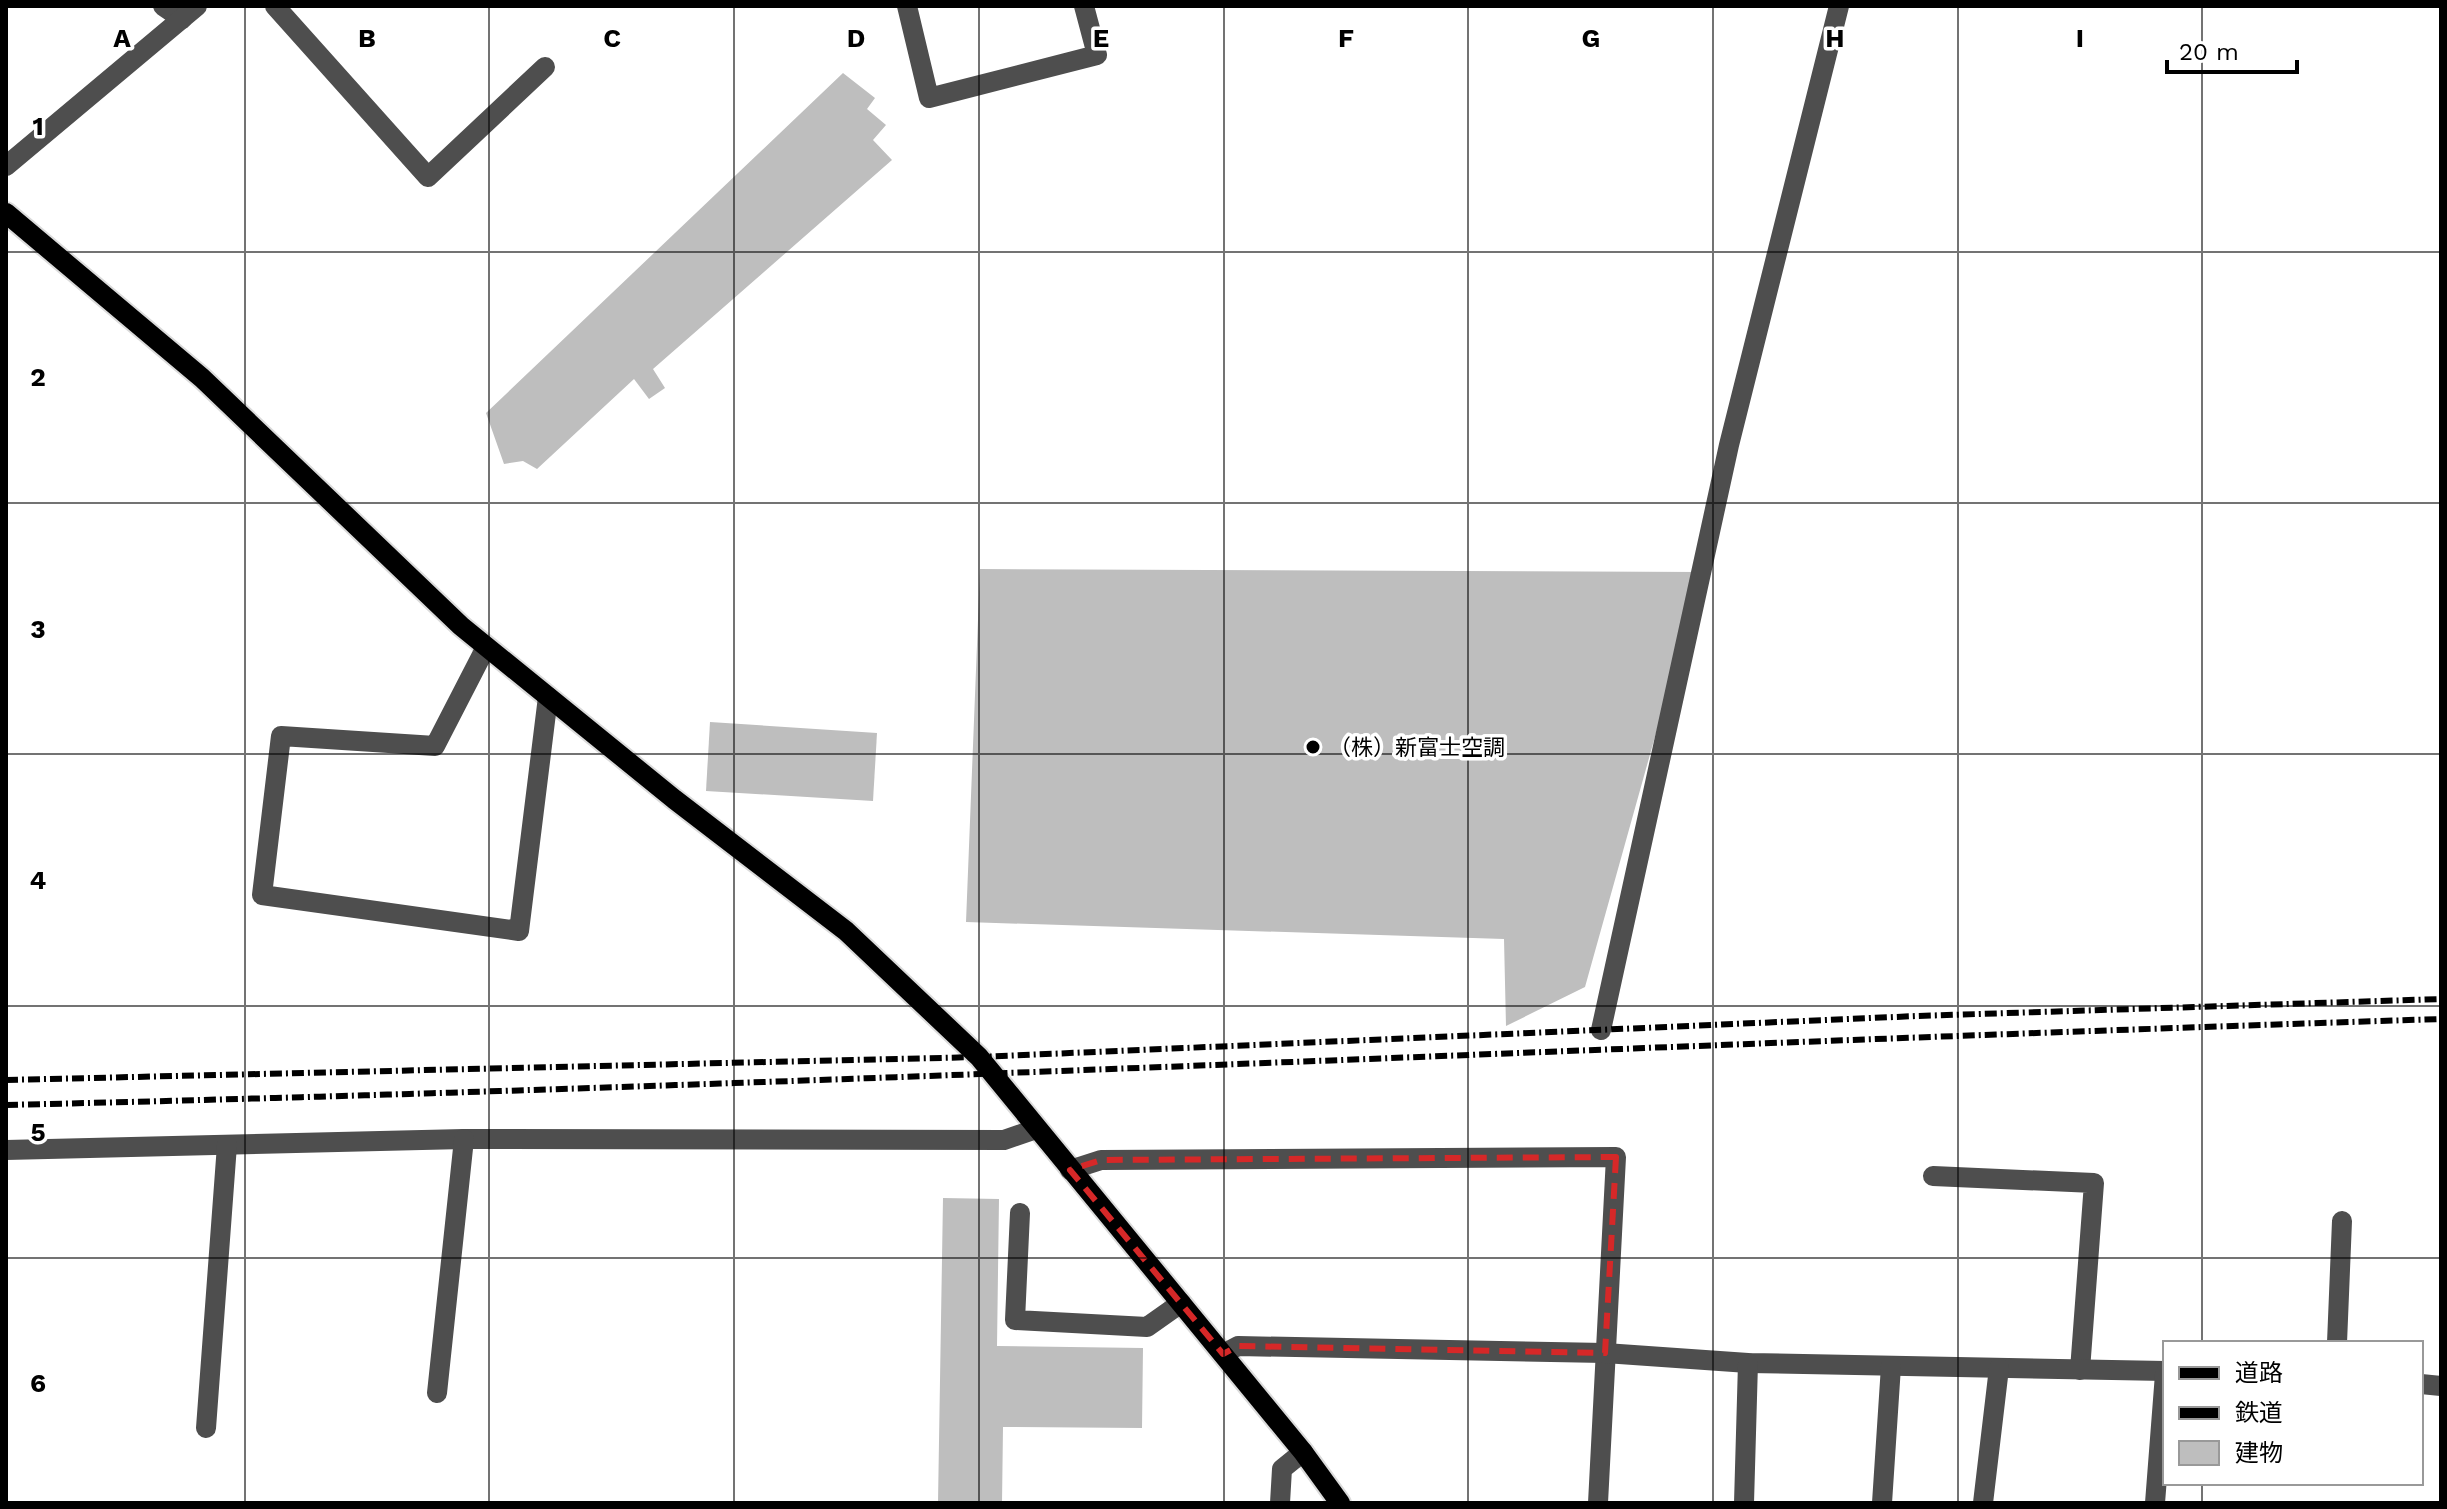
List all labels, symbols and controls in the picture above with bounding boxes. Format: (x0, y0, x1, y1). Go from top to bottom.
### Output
text: A (113, 23, 131, 53)
text: B (358, 23, 376, 53)
text: C (603, 23, 621, 53)
text: D (847, 23, 865, 53)
text: E (1093, 23, 1109, 53)
text: F (1338, 23, 1354, 53)
text: G (1582, 23, 1600, 53)
text: H (1825, 23, 1845, 53)
text: I (2076, 23, 2084, 53)
scale bar (2167, 24, 2297, 74)
text: 20 m (2179, 38, 2239, 66)
text: 1 (32, 111, 44, 141)
text: 2 (30, 362, 46, 392)
text: 3 (30, 614, 46, 644)
place label: （株）新富士空調 (1329, 735, 1505, 760)
marker: （株）新富士空調 (1304, 738, 1322, 756)
text: 4 (30, 865, 47, 895)
text: 5 (30, 1117, 46, 1147)
legend (2163, 1341, 2423, 1485)
text: 道路 (2235, 1359, 2283, 1387)
text: 6 (30, 1368, 46, 1398)
text: 鉄道 (2235, 1399, 2283, 1427)
text: 建物 (2235, 1439, 2283, 1467)

